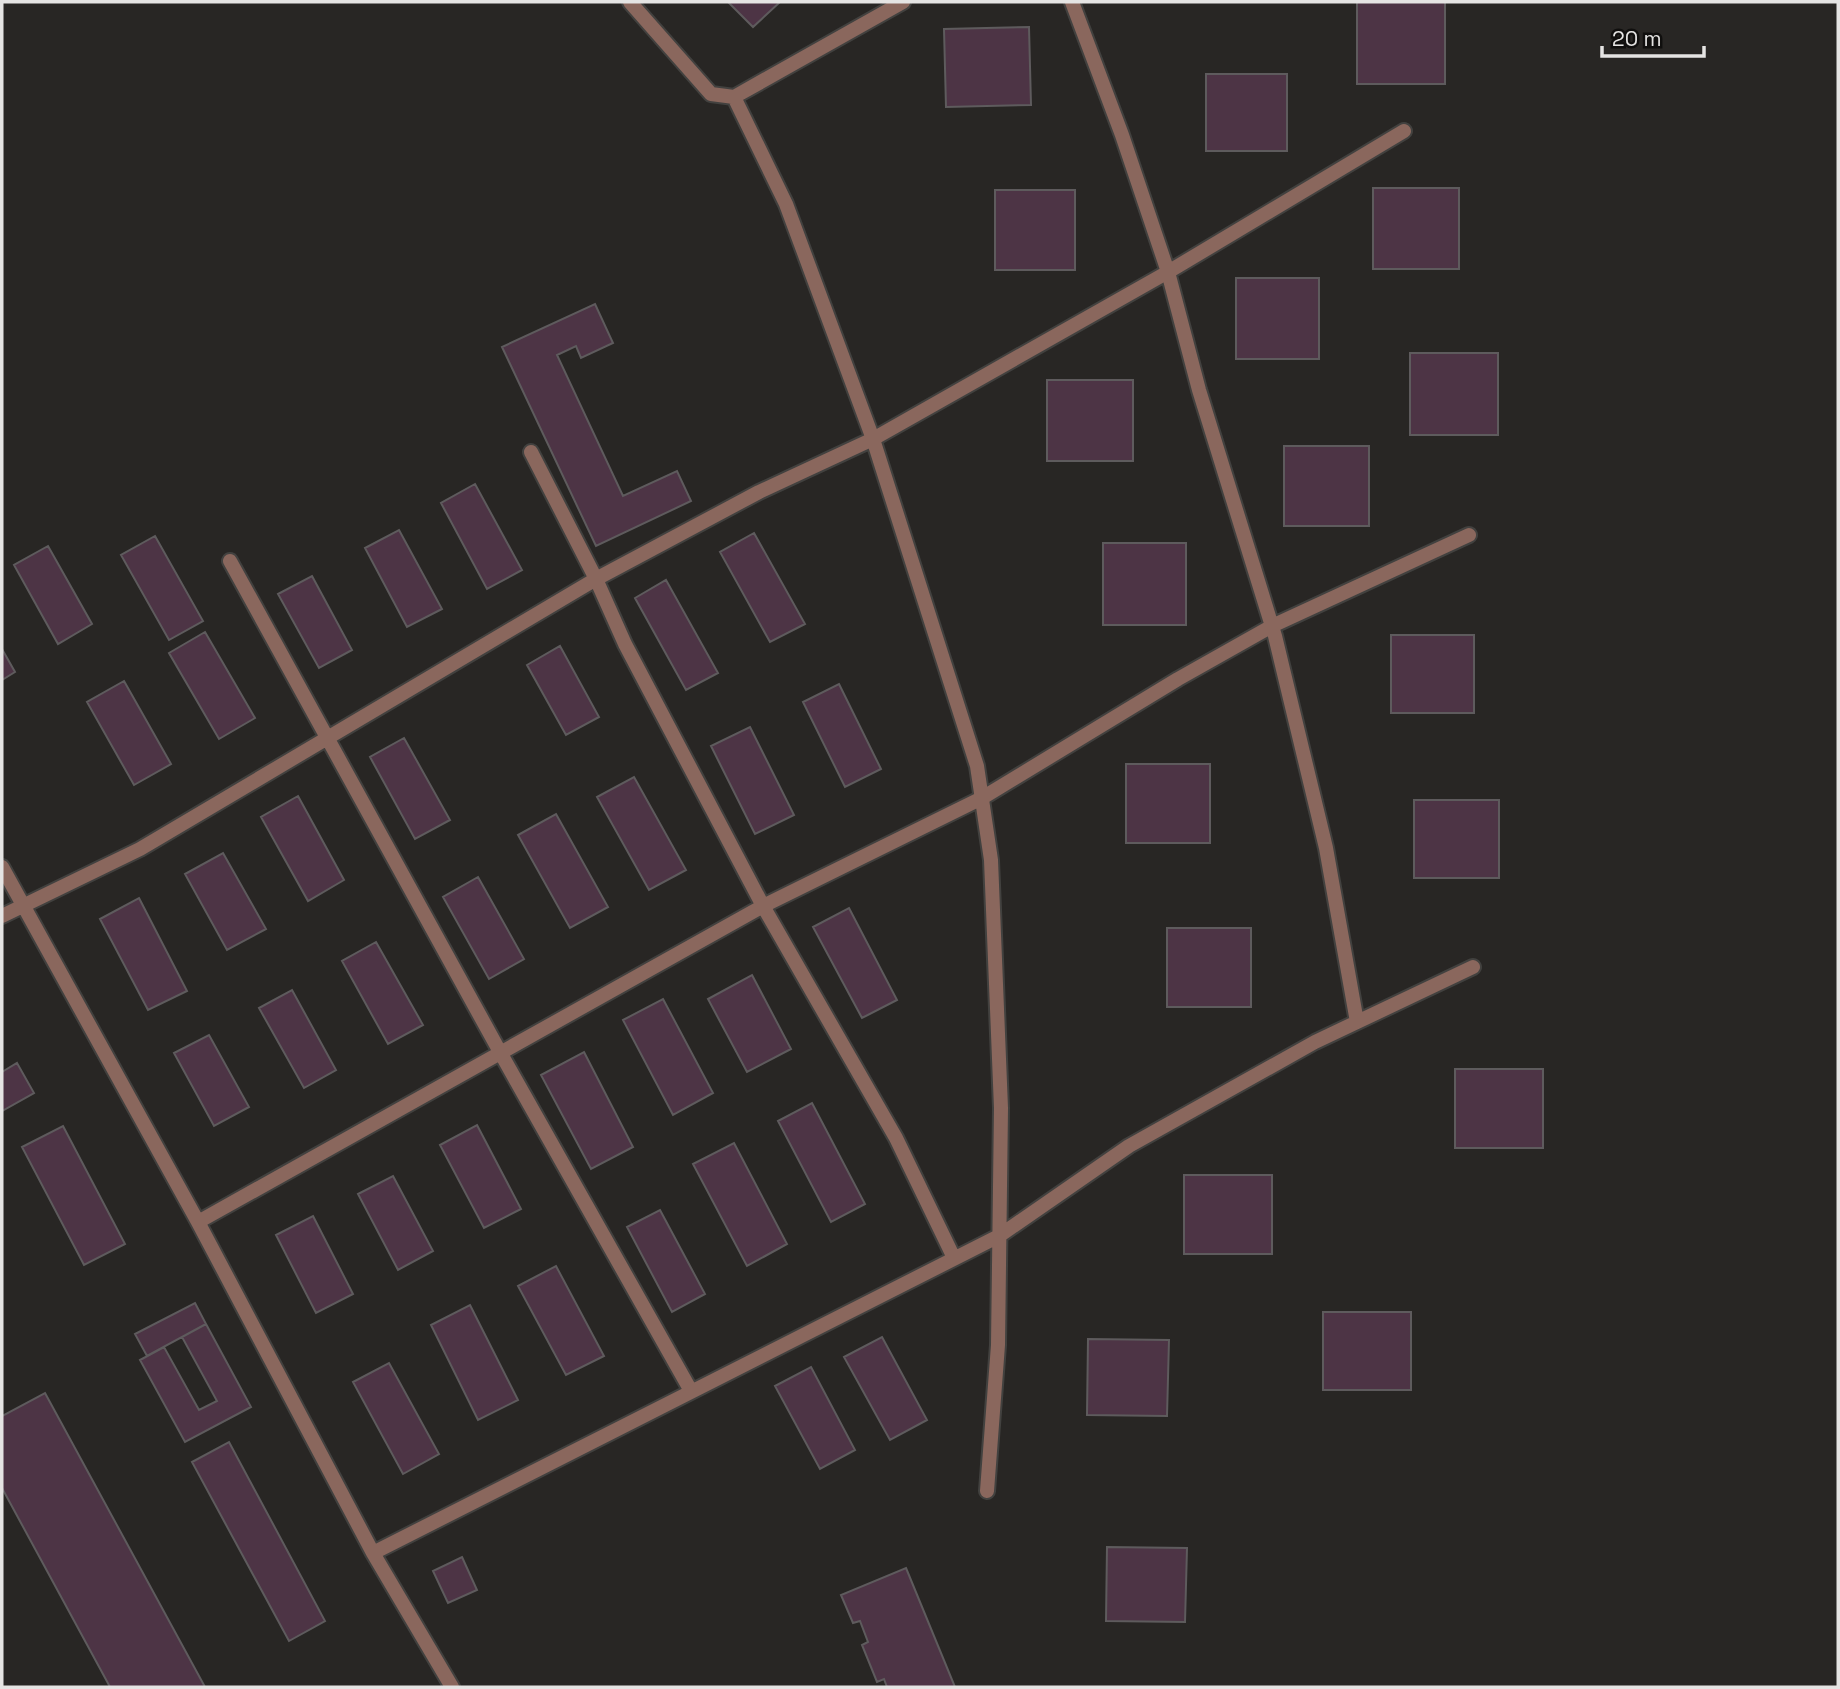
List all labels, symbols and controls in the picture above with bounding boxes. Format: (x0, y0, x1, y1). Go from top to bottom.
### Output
scale bar (1602, 14, 1703, 58)
text: 20 m (1612, 25, 1662, 52)

